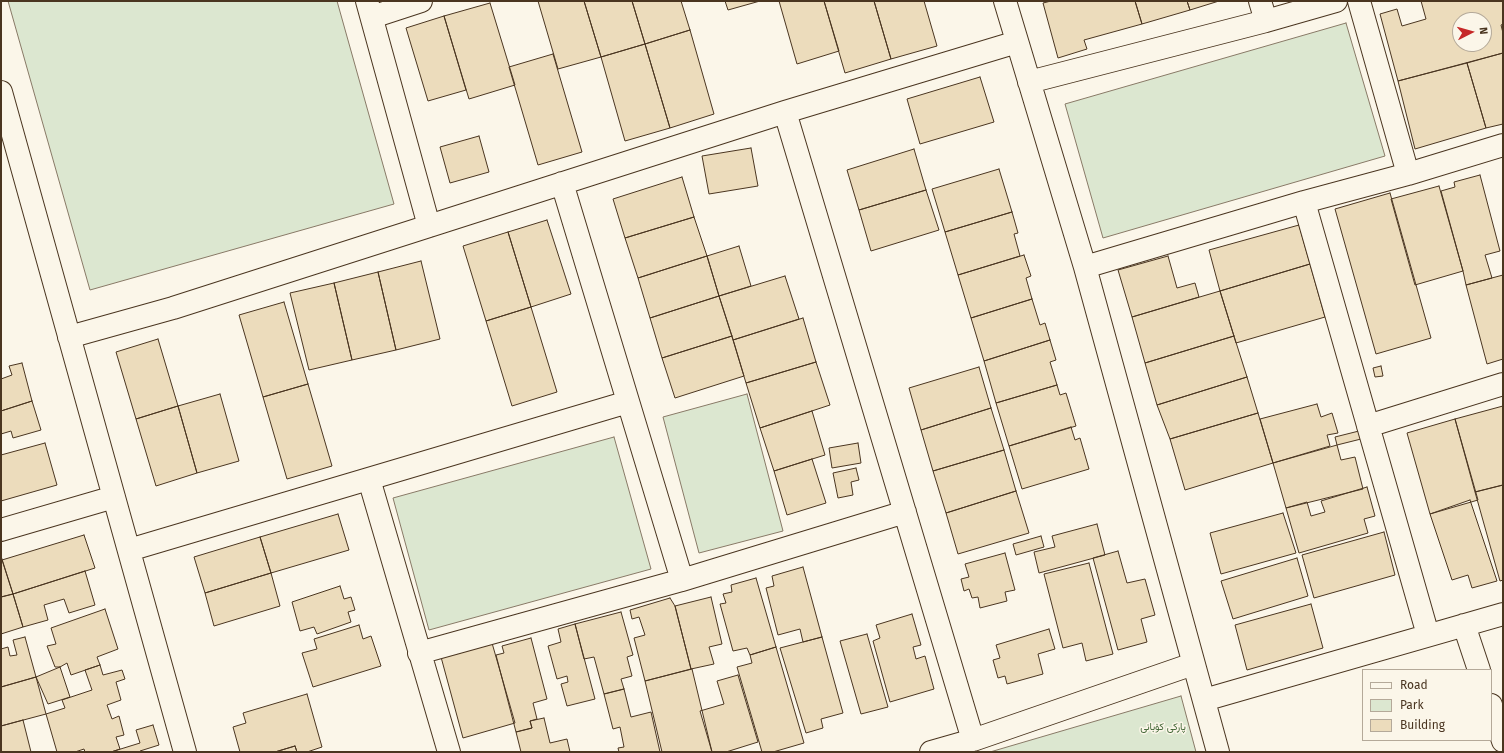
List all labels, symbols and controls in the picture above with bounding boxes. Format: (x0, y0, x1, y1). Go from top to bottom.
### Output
north arrow (1452, 12, 1492, 52)
text: N (1477, 26, 1490, 35)
legend (1362, 669, 1492, 741)
text: Road (1400, 678, 1428, 692)
text: Park (1400, 698, 1424, 712)
text: Building (1400, 718, 1445, 732)
park label: پارکی کۆبانی (1140, 721, 1186, 733)

